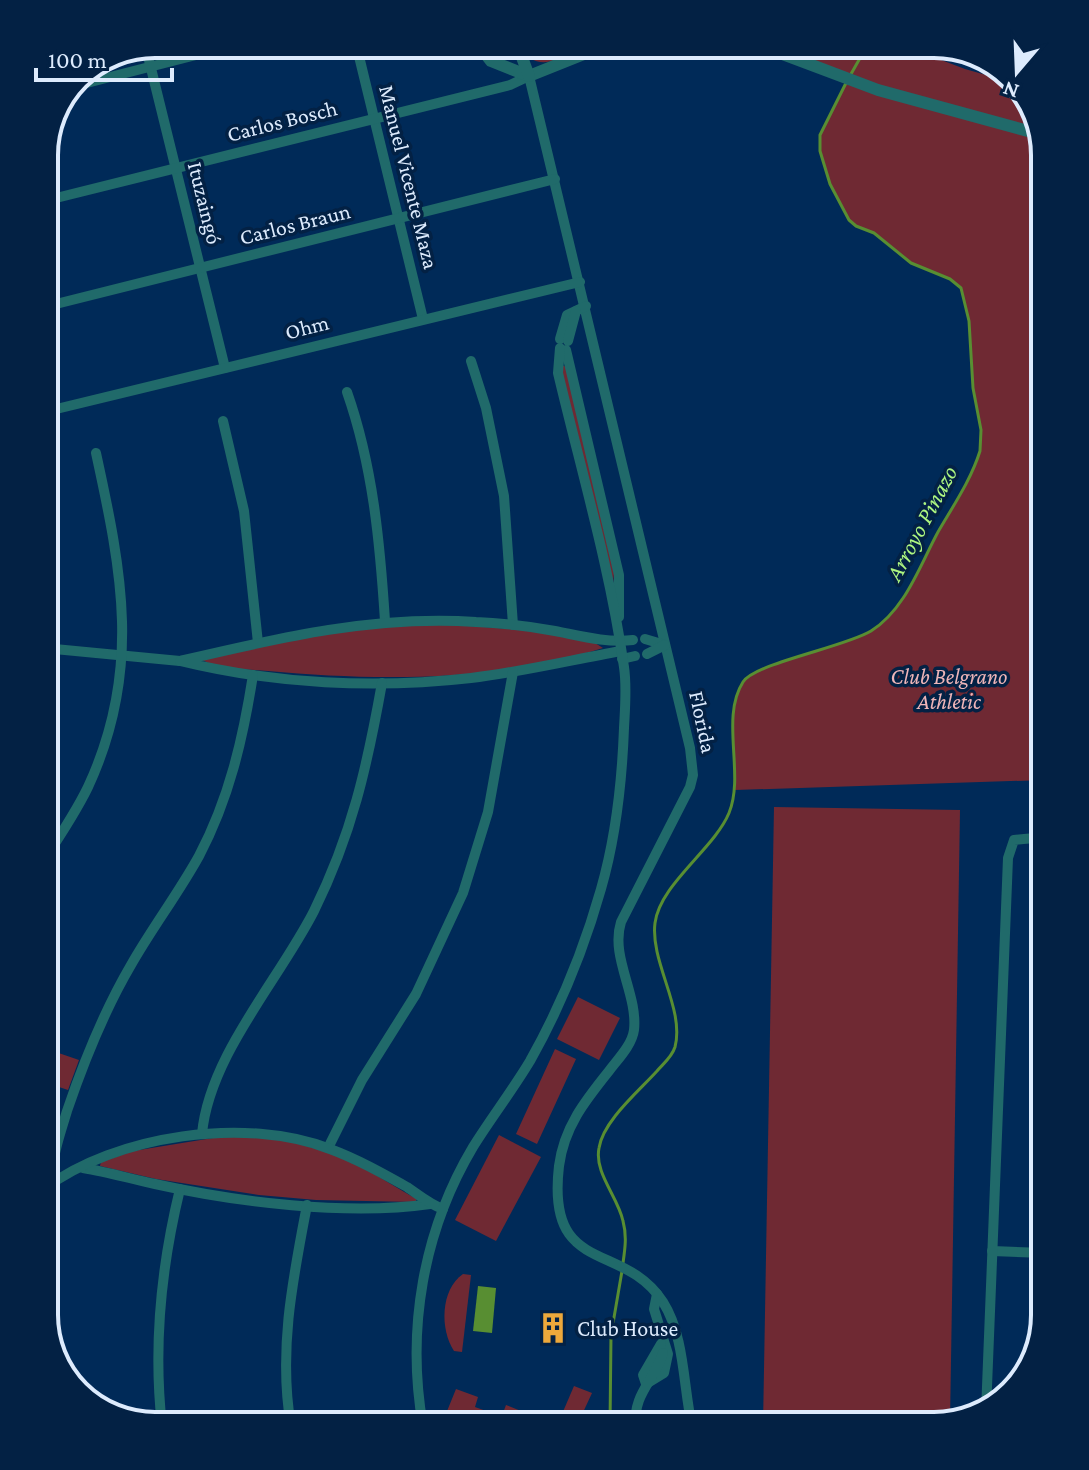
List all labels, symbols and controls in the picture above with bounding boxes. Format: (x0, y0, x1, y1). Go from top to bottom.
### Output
scale bar (36, 32, 172, 82)
north arrow (977, 32, 1057, 112)
text: 100 m (48, 46, 107, 73)
text: N (999, 76, 1022, 105)
street label: Manuel Vicente Maza (374, 82, 444, 272)
street label: Carlos Bosch (224, 95, 340, 147)
street label: Ituzaingó (183, 159, 227, 247)
street label: Carlos Braun (237, 198, 353, 250)
street label: Ohm (283, 309, 332, 344)
water label: Arroyo Pinazo (879, 461, 963, 586)
park label: Club Belgrano Athletic (891, 664, 1007, 714)
street label: Florida (684, 689, 722, 755)
building icon: Club House (536, 1311, 570, 1345)
place label: Club House (577, 1316, 678, 1341)

